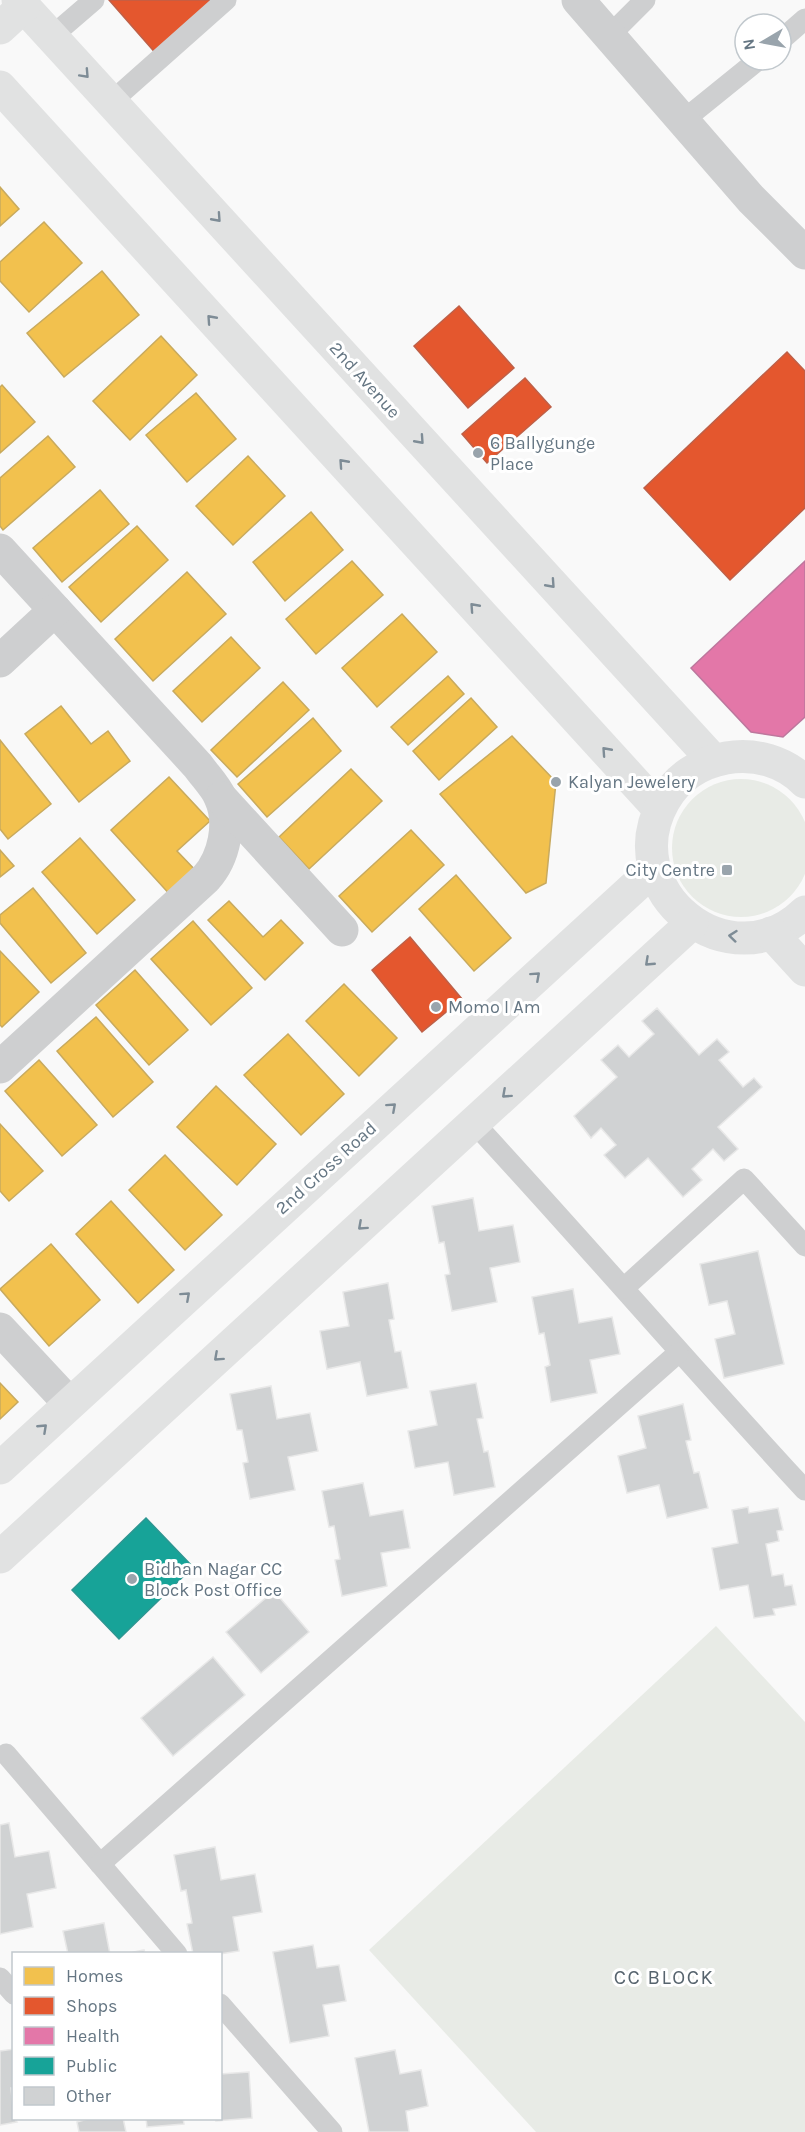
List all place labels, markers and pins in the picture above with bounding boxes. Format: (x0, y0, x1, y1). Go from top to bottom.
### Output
place label: 6 Ballygunge Place (490, 432, 595, 475)
marker: 6 Ballygunge Place (471, 446, 485, 460)
place label: Kalyan Jewelery (568, 771, 696, 793)
marker: Kalyan Jewelery (549, 775, 563, 789)
place label: City Centre (626, 859, 715, 881)
marker: City Centre (720, 863, 734, 877)
place label: Momo I Am (448, 996, 541, 1018)
marker: Momo I Am (429, 1000, 443, 1014)
place label: Bidhan Nagar CC Block Post Office (144, 1558, 282, 1601)
marker: Bidhan Nagar CC Block Post Office (125, 1572, 139, 1586)

